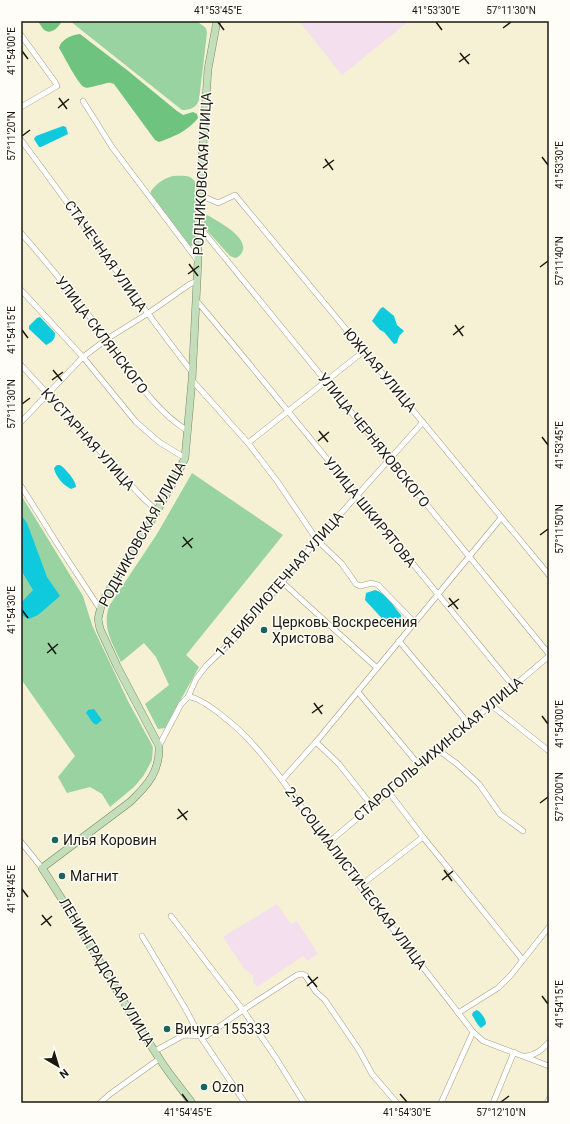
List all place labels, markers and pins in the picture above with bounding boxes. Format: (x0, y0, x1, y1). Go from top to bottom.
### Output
place label: Церковь Воскресения Христова (272, 614, 418, 646)
marker: Церковь Воскресения Христова (259, 625, 269, 635)
place label: Илья Коровин (63, 832, 157, 848)
marker: Илья Коровин (50, 835, 60, 845)
place label: Магнит (70, 868, 119, 884)
marker: Магнит (57, 871, 67, 881)
place label: Вичуга 155333 (175, 1021, 270, 1037)
marker: Вичуга 155333 (162, 1024, 172, 1034)
place label: Ozon (212, 1079, 244, 1095)
marker: Ozon (199, 1082, 209, 1092)

